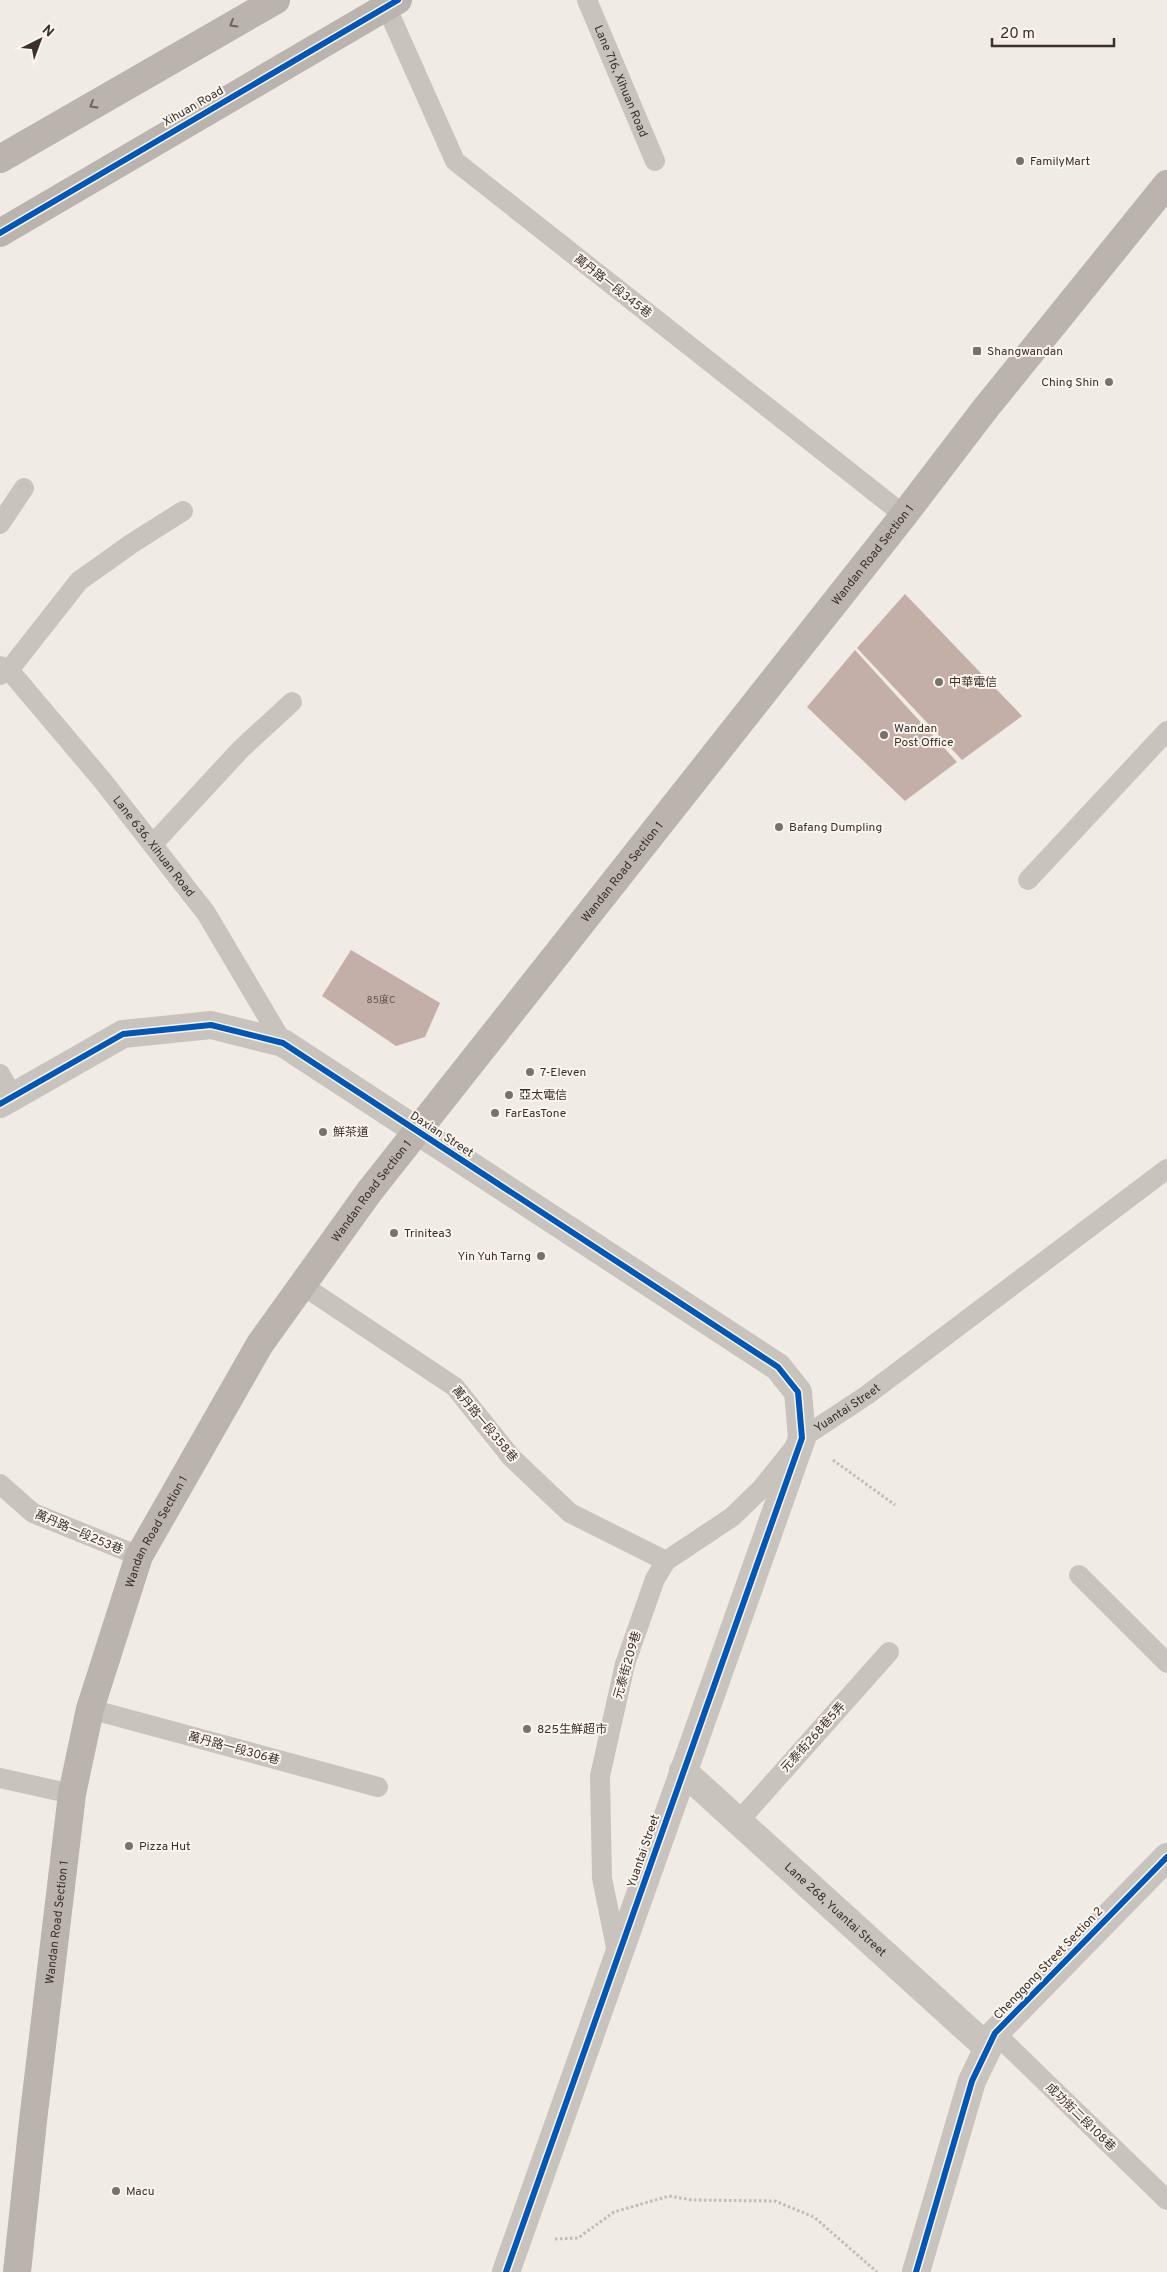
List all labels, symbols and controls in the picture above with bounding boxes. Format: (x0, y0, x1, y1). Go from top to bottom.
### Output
north arrow (15, 15, 65, 65)
scale bar (992, 15, 1114, 47)
one-way arrow (230, 18, 239, 28)
text: N (38, 22, 57, 41)
street label: Lane 716, Xihuan Road (590, 23, 651, 140)
text: 20 m (1000, 25, 1035, 44)
street label: Xihuan Road (160, 83, 227, 131)
one-way arrow (89, 99, 98, 109)
place label: FamilyMart (1030, 154, 1090, 170)
marker: FamilyMart (1014, 155, 1026, 167)
street label: 萬丹路一段345巷 (570, 252, 654, 322)
place label: Shangwandan (987, 344, 1063, 360)
marker: Shangwandan (971, 345, 983, 357)
place label: Ching Shin (1041, 375, 1099, 391)
marker: Ching Shin (1103, 376, 1115, 388)
street label: Wandan Road Section 1 (829, 502, 918, 609)
place label: 中華電信 (949, 675, 997, 691)
marker: 中華電信 (933, 676, 945, 688)
place label: Wandan Post Office (894, 721, 954, 751)
marker: Wandan Post Office (878, 729, 890, 741)
street label: Lane 636, Xihuan Road (108, 793, 198, 901)
street label: Wandan Road Section 1 (578, 819, 668, 926)
place label: Bafang Dumpling (789, 820, 882, 836)
marker: Bafang Dumpling (773, 821, 785, 833)
house number: 85度C (367, 994, 395, 1007)
place label: 7-Eleven (540, 1065, 586, 1081)
marker: 7-Eleven (524, 1066, 536, 1078)
place label: 亞太電信 (519, 1088, 567, 1104)
marker: 亞太電信 (503, 1089, 515, 1101)
place label: FarEasTone (505, 1106, 566, 1122)
marker: FarEasTone (489, 1107, 501, 1119)
street label: Daxian Street (407, 1108, 476, 1161)
place label: 鮮茶道 (333, 1125, 369, 1141)
marker: 鮮茶道 (317, 1126, 329, 1138)
street label: Wandan Road Section 1 (328, 1137, 416, 1246)
place label: Trinitea3 (404, 1226, 452, 1242)
marker: Trinitea3 (388, 1227, 400, 1239)
place label: Yin Yuh Tarng (457, 1249, 531, 1265)
marker: Yin Yuh Tarng (535, 1250, 547, 1262)
street label: Yuantai Street (812, 1381, 884, 1437)
street label: 萬丹路一段358巷 (448, 1383, 521, 1466)
street label: Wandan Road Section 1 (122, 1473, 192, 1590)
street label: 萬丹路一段253巷 (32, 1507, 125, 1559)
street label: 元泰街209巷 (611, 1629, 645, 1701)
street label: 元泰街268巷5弄 (778, 1699, 850, 1776)
place label: 825生鮮超市 (537, 1722, 607, 1738)
marker: 825生鮮超市 (521, 1723, 533, 1735)
street label: 萬丹路一段306巷 (186, 1729, 281, 1769)
street label: Yuantai Street (624, 1813, 664, 1890)
place label: Pizza Hut (139, 1839, 191, 1855)
marker: Pizza Hut (123, 1840, 135, 1852)
street label: Wandan Road Section 1 (42, 1860, 73, 1985)
street label: Lane 268, Yuantai Street (780, 1860, 889, 1961)
street label: Chenggong Street Section 2 (991, 1904, 1107, 2024)
street label: 成功街二段108巷 (1042, 2080, 1119, 2155)
place label: Macu (126, 2184, 154, 2200)
marker: Macu (110, 2185, 122, 2197)

